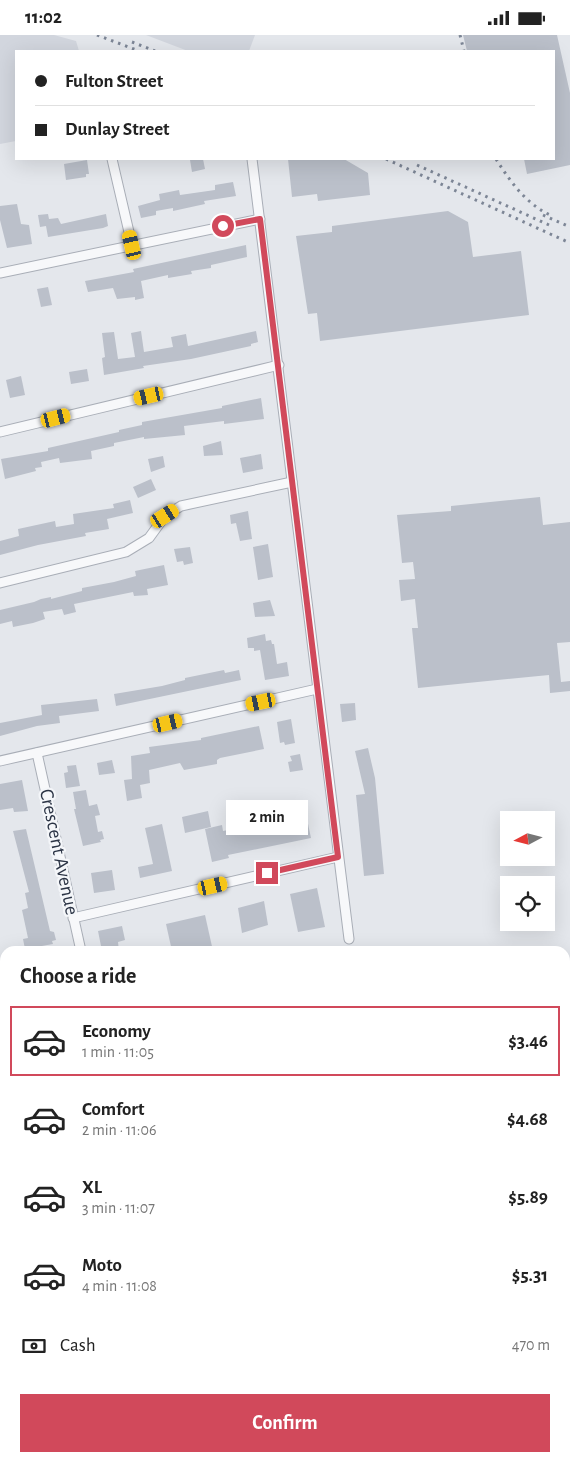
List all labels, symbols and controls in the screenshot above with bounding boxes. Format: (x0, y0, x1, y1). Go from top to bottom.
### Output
text: 11:02 (25, 8, 62, 27)
text: Fulton Street (65, 72, 163, 91)
text: Dunlay Street (65, 120, 170, 139)
route start (212, 215, 234, 237)
car (121, 229, 142, 261)
car (132, 385, 165, 407)
car (39, 407, 72, 429)
car (148, 502, 181, 530)
car (244, 692, 277, 712)
car (151, 712, 184, 734)
street label: Crescent Avenue (36, 787, 82, 917)
callout: 2 min (226, 801, 308, 835)
text: 2 min (249, 809, 285, 825)
north arrow (500, 811, 555, 866)
map controls (500, 811, 555, 931)
route end (256, 862, 278, 884)
car (196, 875, 229, 897)
button: locate (500, 876, 555, 931)
text: Choose a ride (20, 965, 136, 987)
icon: car (22, 1019, 67, 1064)
text: Economy (82, 1022, 151, 1041)
text: $3.46 (508, 1032, 548, 1051)
text: 1 min · 11:05 (82, 1044, 154, 1060)
icon: car (22, 1097, 67, 1142)
text: Comfort (82, 1100, 144, 1119)
text: $4.68 (507, 1110, 548, 1129)
text: 2 min · 11:06 (82, 1122, 156, 1138)
icon: car (22, 1175, 67, 1220)
text: XL (82, 1178, 102, 1197)
text: $5.89 (508, 1188, 548, 1207)
text: 3 min · 11:07 (82, 1200, 155, 1216)
icon: car (22, 1253, 67, 1298)
text: Moto (82, 1256, 122, 1275)
text: $5.31 (512, 1266, 548, 1285)
text: 4 min · 11:08 (82, 1278, 157, 1294)
icon: cash (20, 1332, 48, 1360)
text: Cash (60, 1336, 96, 1355)
text: 470 m (512, 1337, 550, 1353)
button: Confirm (20, 1394, 550, 1452)

